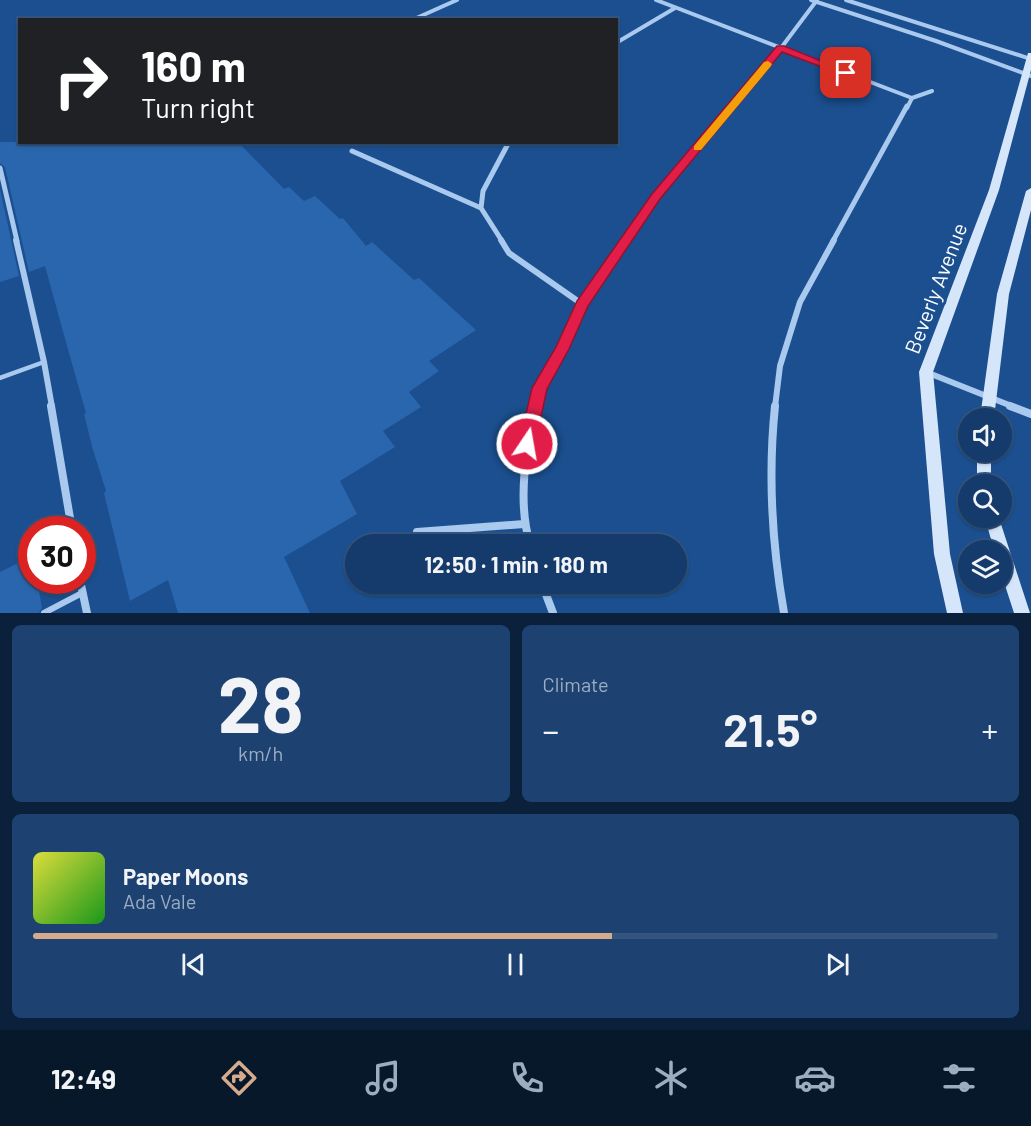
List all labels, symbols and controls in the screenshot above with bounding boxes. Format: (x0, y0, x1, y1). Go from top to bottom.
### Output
text: 160 m (141, 40, 246, 90)
icon: right (42, 42, 120, 120)
pin (820, 47, 871, 98)
icon: arrive (829, 56, 862, 89)
text: Turn right (141, 91, 255, 123)
street label: Beverly Avenue (899, 219, 971, 357)
map controls (958, 408, 1012, 594)
button: sound (958, 408, 1012, 462)
position arrow (495, 412, 559, 476)
button: search (958, 474, 1012, 528)
speed limit sign: 30 (18, 516, 96, 594)
button: layers (958, 540, 1012, 594)
text: 12:50 · 1 min · 180 m (424, 551, 608, 577)
text: 28 (218, 655, 304, 749)
text: Climate (543, 672, 609, 696)
text: 21.5° (723, 702, 817, 756)
text: − (543, 710, 559, 750)
text: + (982, 710, 998, 750)
text: km/h (238, 741, 283, 765)
text: Paper Moons (123, 863, 248, 889)
text: Ada Vale (123, 889, 196, 913)
icon: previous (177, 948, 210, 981)
icon: pause (499, 948, 532, 981)
icon: next (821, 948, 854, 981)
icon: directions (218, 1057, 260, 1099)
icon: music (362, 1057, 404, 1099)
icon: phone (506, 1057, 548, 1099)
icon: climate (650, 1057, 692, 1099)
icon: car (794, 1057, 836, 1099)
icon: filters (938, 1057, 980, 1099)
text: 12:49 (51, 1062, 116, 1094)

